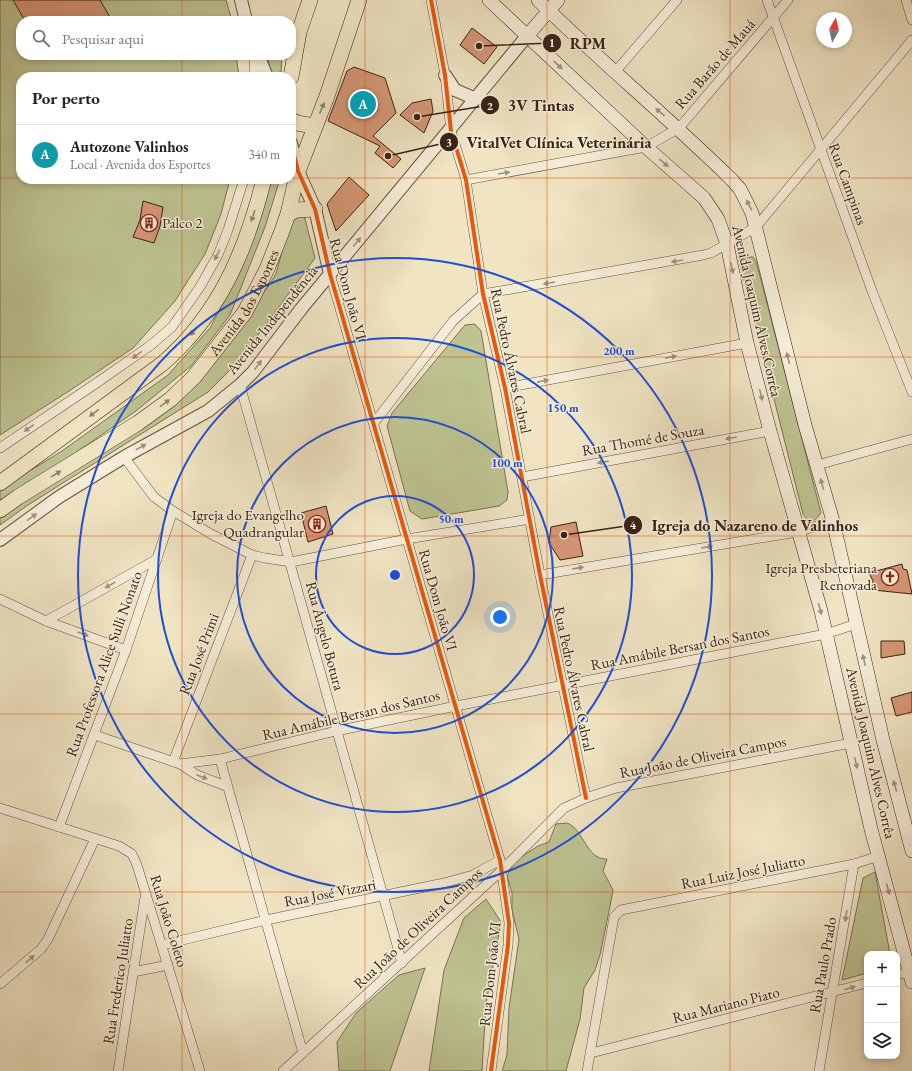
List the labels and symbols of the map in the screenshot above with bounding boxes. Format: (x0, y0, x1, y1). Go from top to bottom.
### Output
north arrow (816, 12, 852, 48)
street label: Rua Barão de Mauá (670, 15, 759, 113)
callout: RPM (542, 29, 614, 57)
text: RPM (570, 33, 607, 54)
text: 1 (549, 35, 555, 51)
one-way arrow (553, 60, 563, 70)
pin: A (350, 89, 376, 119)
callout: 3V Tintas (480, 91, 582, 119)
text: 3V Tintas (508, 95, 575, 116)
text: 2 (487, 98, 494, 114)
one-way arrow (319, 102, 325, 114)
one-way arrow (655, 107, 665, 116)
callout: VitalVet Clínica Veterinária (439, 128, 660, 156)
text: VitalVet Clínica Veterinária (466, 132, 653, 153)
text: 3 (446, 134, 452, 150)
street label: Rua Campinas (825, 140, 872, 228)
one-way arrow (659, 158, 669, 167)
one-way arrow (498, 170, 510, 176)
one-way arrow (746, 200, 752, 211)
one-way arrow (250, 211, 256, 223)
building icon: Palco 2 (139, 213, 159, 233)
place label: Palco 2 (162, 213, 203, 232)
street label: Avenida Joaquim Alves Corrêa (728, 222, 787, 399)
street label: Rua Dom João VI (326, 236, 371, 342)
one-way arrow (352, 237, 361, 248)
street label: Avenida dos Esportes (204, 247, 283, 360)
one-way arrow (214, 250, 220, 261)
one-way arrow (671, 258, 683, 264)
street label: Avenida Independência (221, 261, 321, 379)
one-way arrow (729, 262, 735, 274)
one-way arrow (543, 280, 555, 286)
street label: Rua Pedro Álvares Cabral (487, 287, 536, 436)
one-way arrow (190, 326, 199, 336)
text: 200 m (603, 343, 635, 359)
one-way arrow (132, 351, 142, 359)
one-way arrow (785, 352, 791, 364)
one-way arrow (665, 353, 677, 359)
one-way arrow (254, 360, 262, 371)
one-way arrow (537, 377, 549, 383)
one-way arrow (758, 389, 764, 401)
one-way arrow (160, 399, 170, 407)
text: 150 m (547, 400, 579, 416)
one-way arrow (89, 409, 100, 417)
street label: Rua Thomé de Souza (580, 419, 705, 460)
one-way arrow (24, 424, 34, 432)
one-way arrow (725, 436, 737, 442)
one-way arrow (135, 444, 147, 451)
text: 100 m (491, 455, 523, 471)
one-way arrow (597, 459, 609, 465)
one-way arrow (50, 470, 62, 477)
one-way arrow (819, 477, 825, 489)
place label: Igreja do Evangelho Quadrangular (192, 505, 304, 541)
text: 50 m (438, 511, 464, 527)
callout: Igreja do Nazareno de Valinhos (623, 511, 866, 539)
one-way arrow (26, 513, 37, 521)
building icon: Igreja do Evangelho Quadrangular (307, 514, 327, 534)
text: Igreja do Nazareno de Valinhos (652, 515, 858, 536)
text: 4 (630, 517, 637, 533)
one-way arrow (701, 544, 713, 550)
street label: Rua Dom João VI (415, 547, 462, 653)
place label: Igreja Presbeteriana Renovada (765, 558, 877, 594)
one-way arrow (572, 565, 584, 571)
church icon: Igreja Presbeteriana Renovada (880, 567, 900, 587)
street label: Rua Professora Alice Sulli Nonato (61, 568, 146, 759)
centre of rings (388, 568, 402, 582)
street label: Rua Ângelo Botura (302, 579, 349, 692)
one-way arrow (105, 582, 116, 588)
one-way arrow (817, 604, 823, 616)
street label: Rua Pedro Álvares Cabral (550, 605, 599, 754)
your location (490, 607, 510, 627)
street label: Rua José Primi (174, 610, 223, 697)
street label: Rua Amábile Bersan dos Santos (589, 621, 771, 674)
one-way arrow (77, 631, 89, 637)
one-way arrow (861, 654, 867, 666)
street label: Avenida Joaquim Alves Corrêa (842, 664, 901, 841)
street label: Rua Amábile Bersan dos Santos (260, 685, 442, 744)
street label: Rua João de Oliveira Campos (618, 731, 788, 782)
one-way arrow (853, 757, 859, 769)
one-way arrow (197, 775, 209, 781)
one-way arrow (892, 780, 898, 792)
street label: Rua Luiz José Juliatto (679, 850, 807, 893)
street label: Rua João de Oliveira Campos (349, 863, 486, 992)
street label: Rua João Coleto (146, 872, 193, 969)
street label: Rua José Vizzari (282, 874, 378, 911)
one-way arrow (885, 883, 891, 895)
one-way arrow (843, 910, 849, 922)
street label: Rua Paulo Prado (805, 915, 840, 1014)
street label: Rua Frederico Juliatto (98, 916, 137, 1045)
street label: Rua Dom João VI (475, 921, 504, 1027)
one-way arrow (24, 954, 35, 963)
street label: Rua Mariano Piato (670, 982, 781, 1027)
one-way arrow (844, 985, 856, 991)

